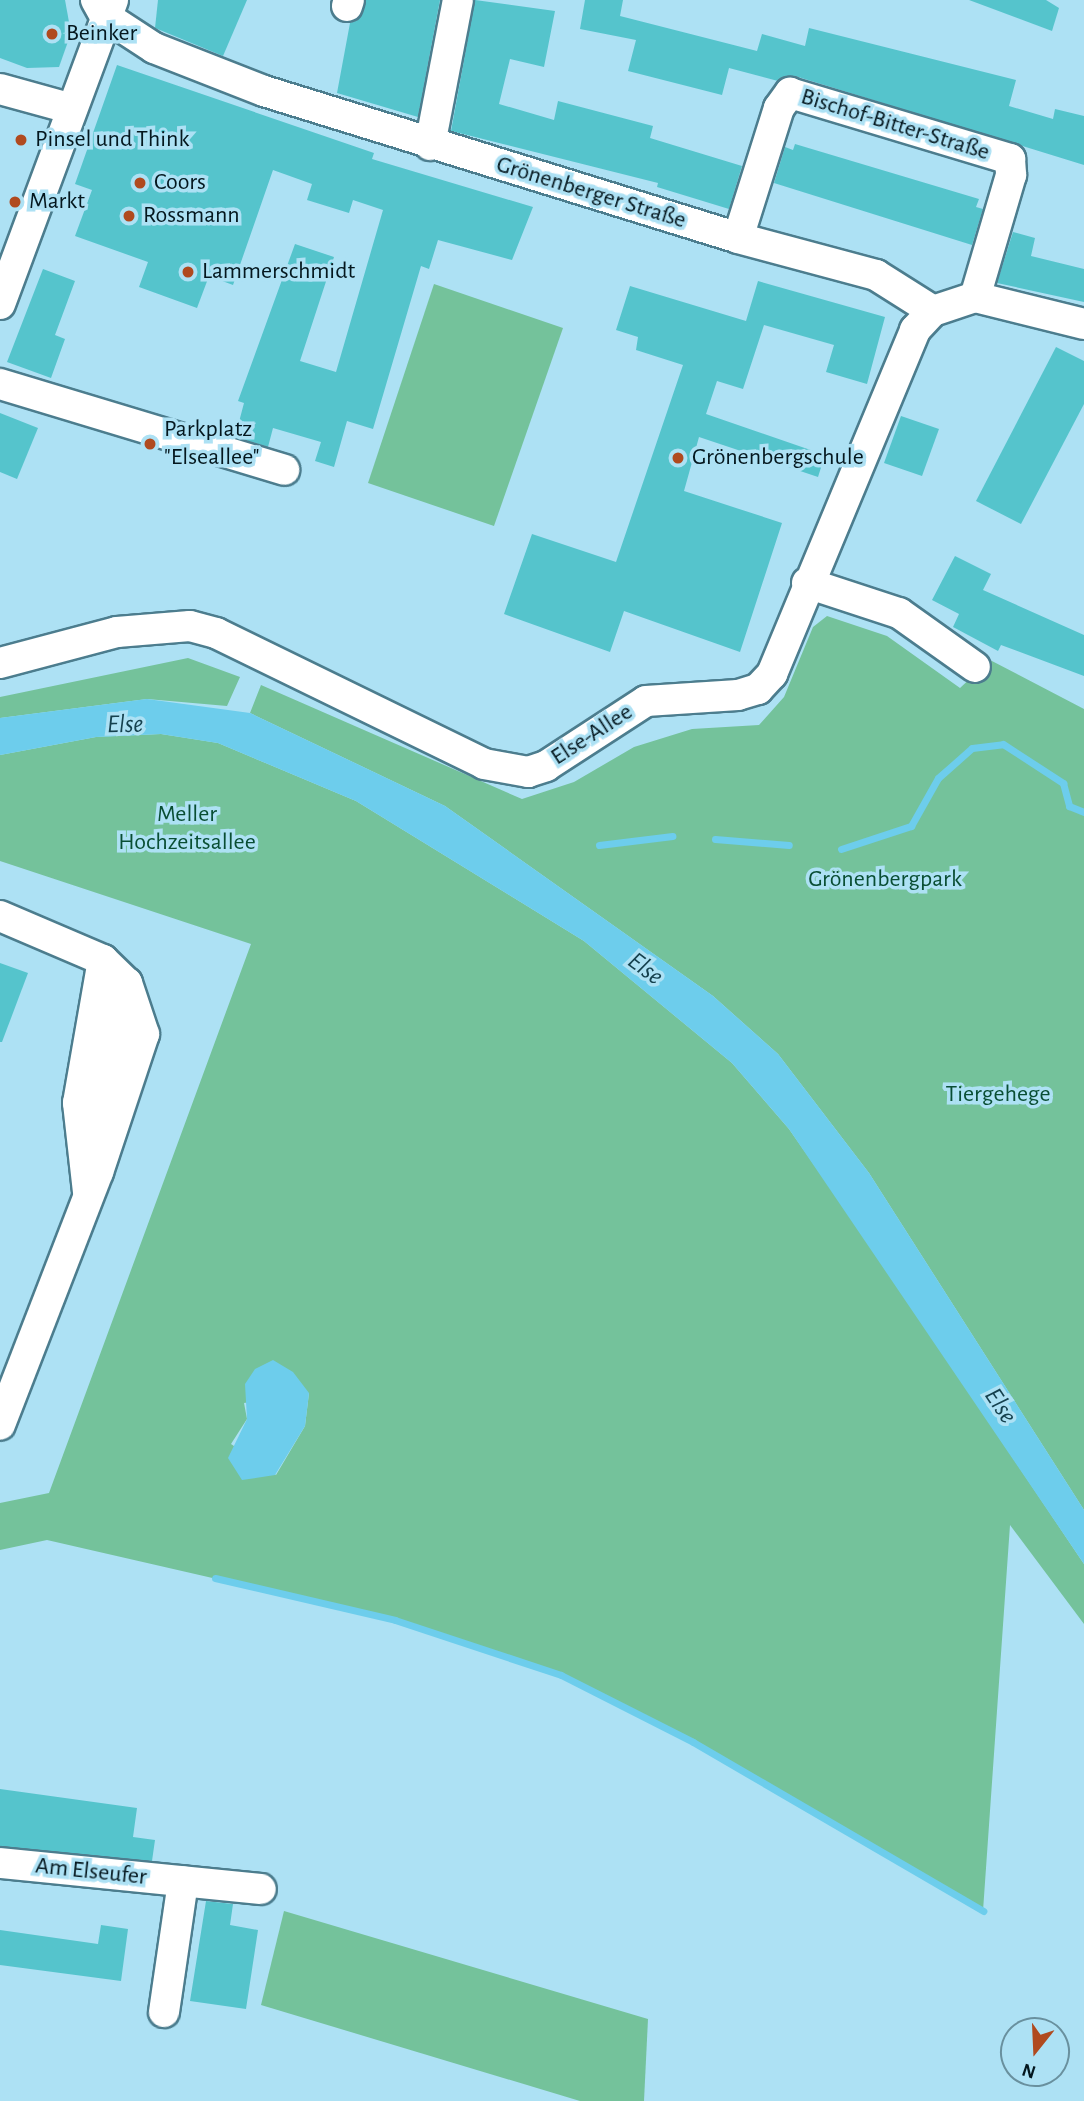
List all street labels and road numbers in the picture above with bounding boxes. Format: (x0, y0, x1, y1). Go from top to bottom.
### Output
street label: Bischof-Bitter-Straße (797, 83, 993, 167)
street label: Grönenberger Straße (493, 150, 689, 236)
street label: Else-Allee (546, 698, 638, 772)
street label: Am Elseufer (34, 1852, 148, 1892)

